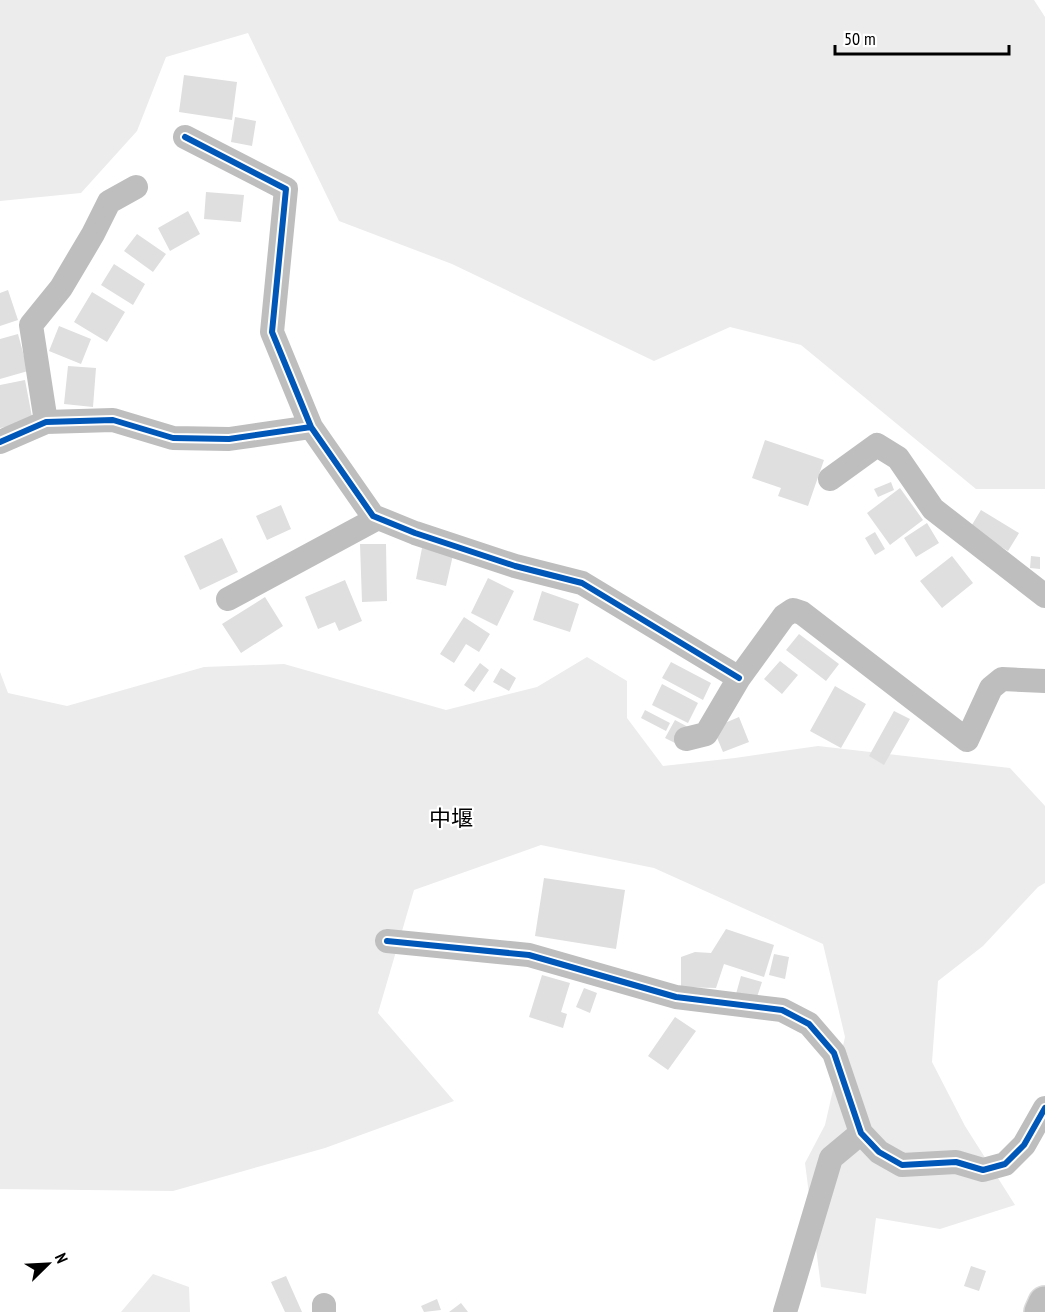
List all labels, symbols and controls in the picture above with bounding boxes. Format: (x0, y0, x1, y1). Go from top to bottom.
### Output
scale bar (835, 18, 1009, 56)
text: 50 m (844, 27, 876, 50)
district label: 中堰 (429, 804, 473, 832)
north arrow (18, 1234, 78, 1294)
text: N (51, 1250, 73, 1266)

